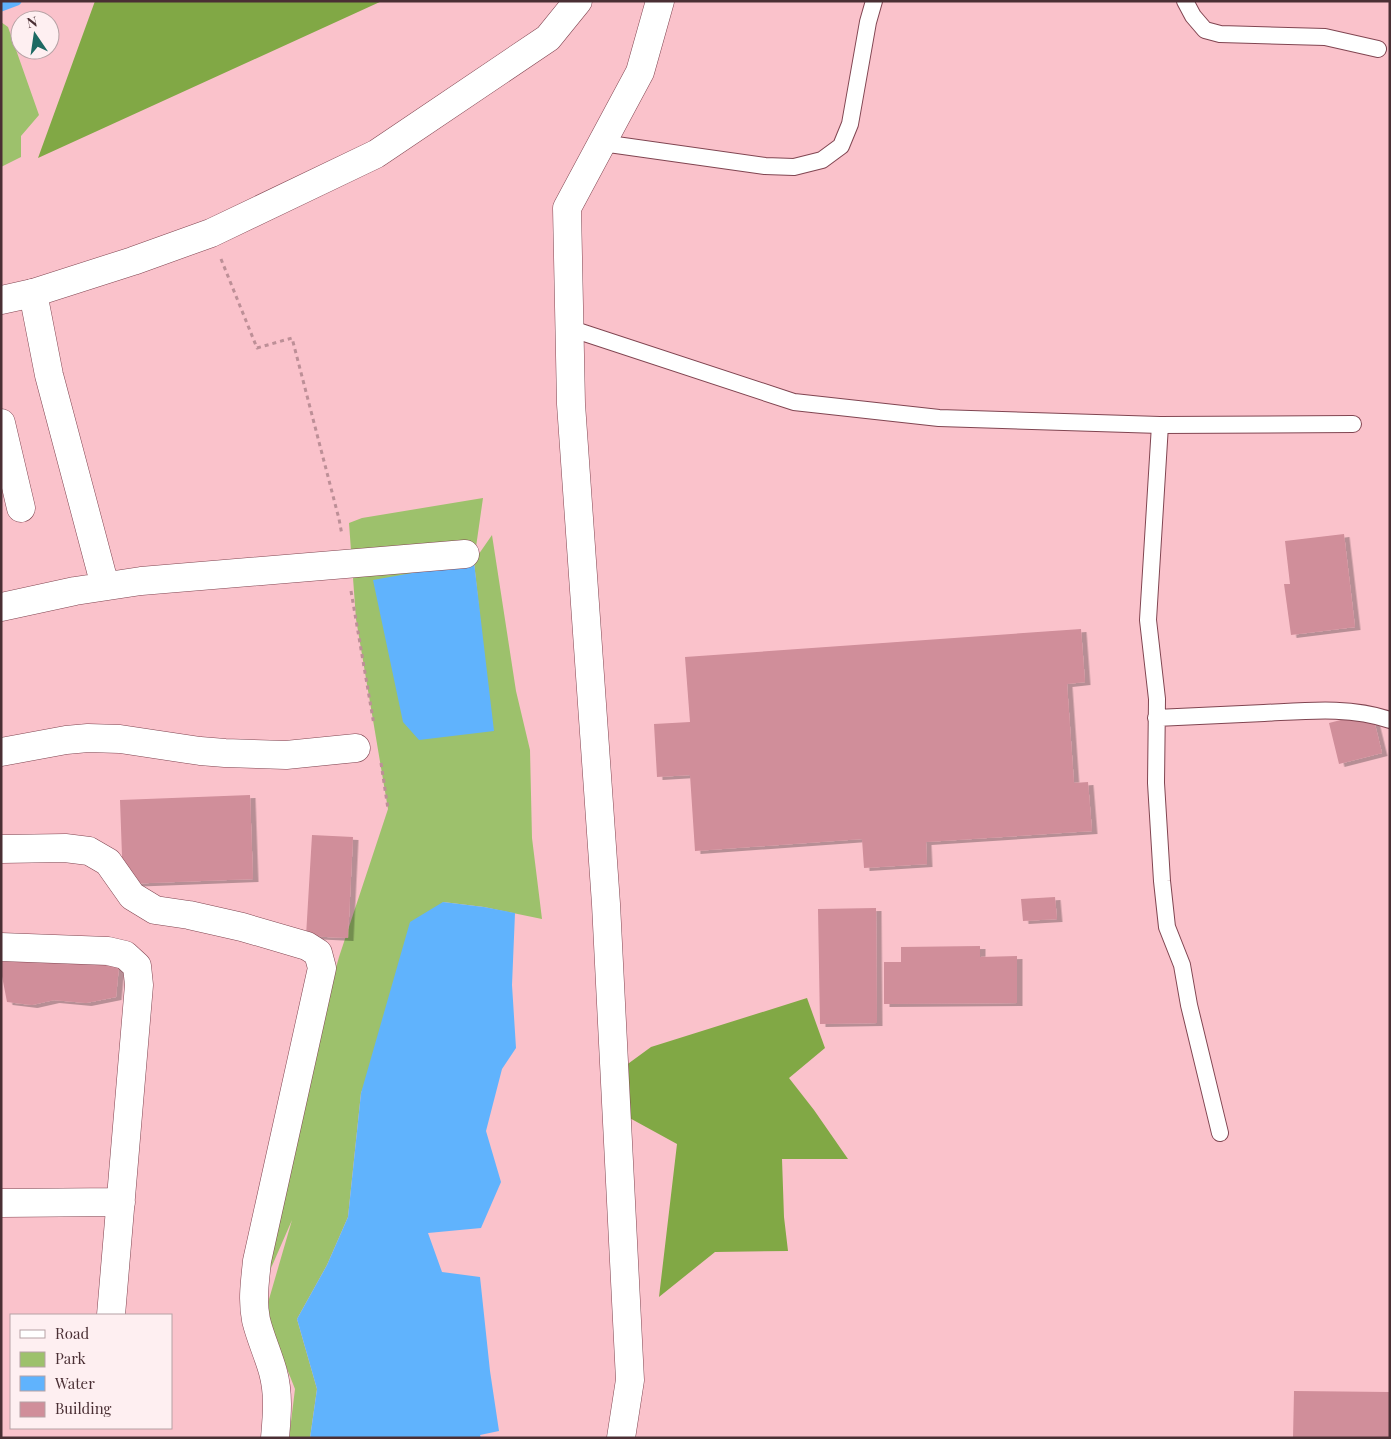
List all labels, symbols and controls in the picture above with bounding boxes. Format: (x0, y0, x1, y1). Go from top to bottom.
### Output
north arrow (10, 10, 60, 60)
text: N (25, 11, 39, 32)
legend (10, 1314, 172, 1429)
text: Road (55, 1323, 89, 1343)
text: Park (55, 1348, 87, 1368)
text: Water (54, 1373, 95, 1393)
text: Building (55, 1398, 112, 1418)

